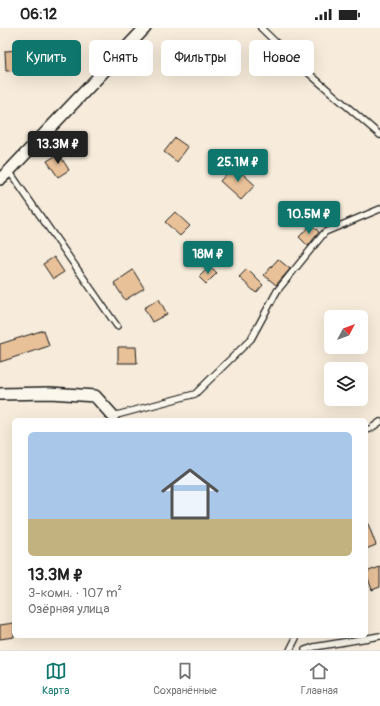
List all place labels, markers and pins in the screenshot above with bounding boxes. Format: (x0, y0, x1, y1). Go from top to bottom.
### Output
pin: 13.3M ₽ (21, 131, 95, 165)
pin: 25.1M ₽ (201, 149, 275, 183)
pin: 10.5M ₽ (272, 201, 346, 235)
pin: 18M ₽ (180, 241, 236, 275)

